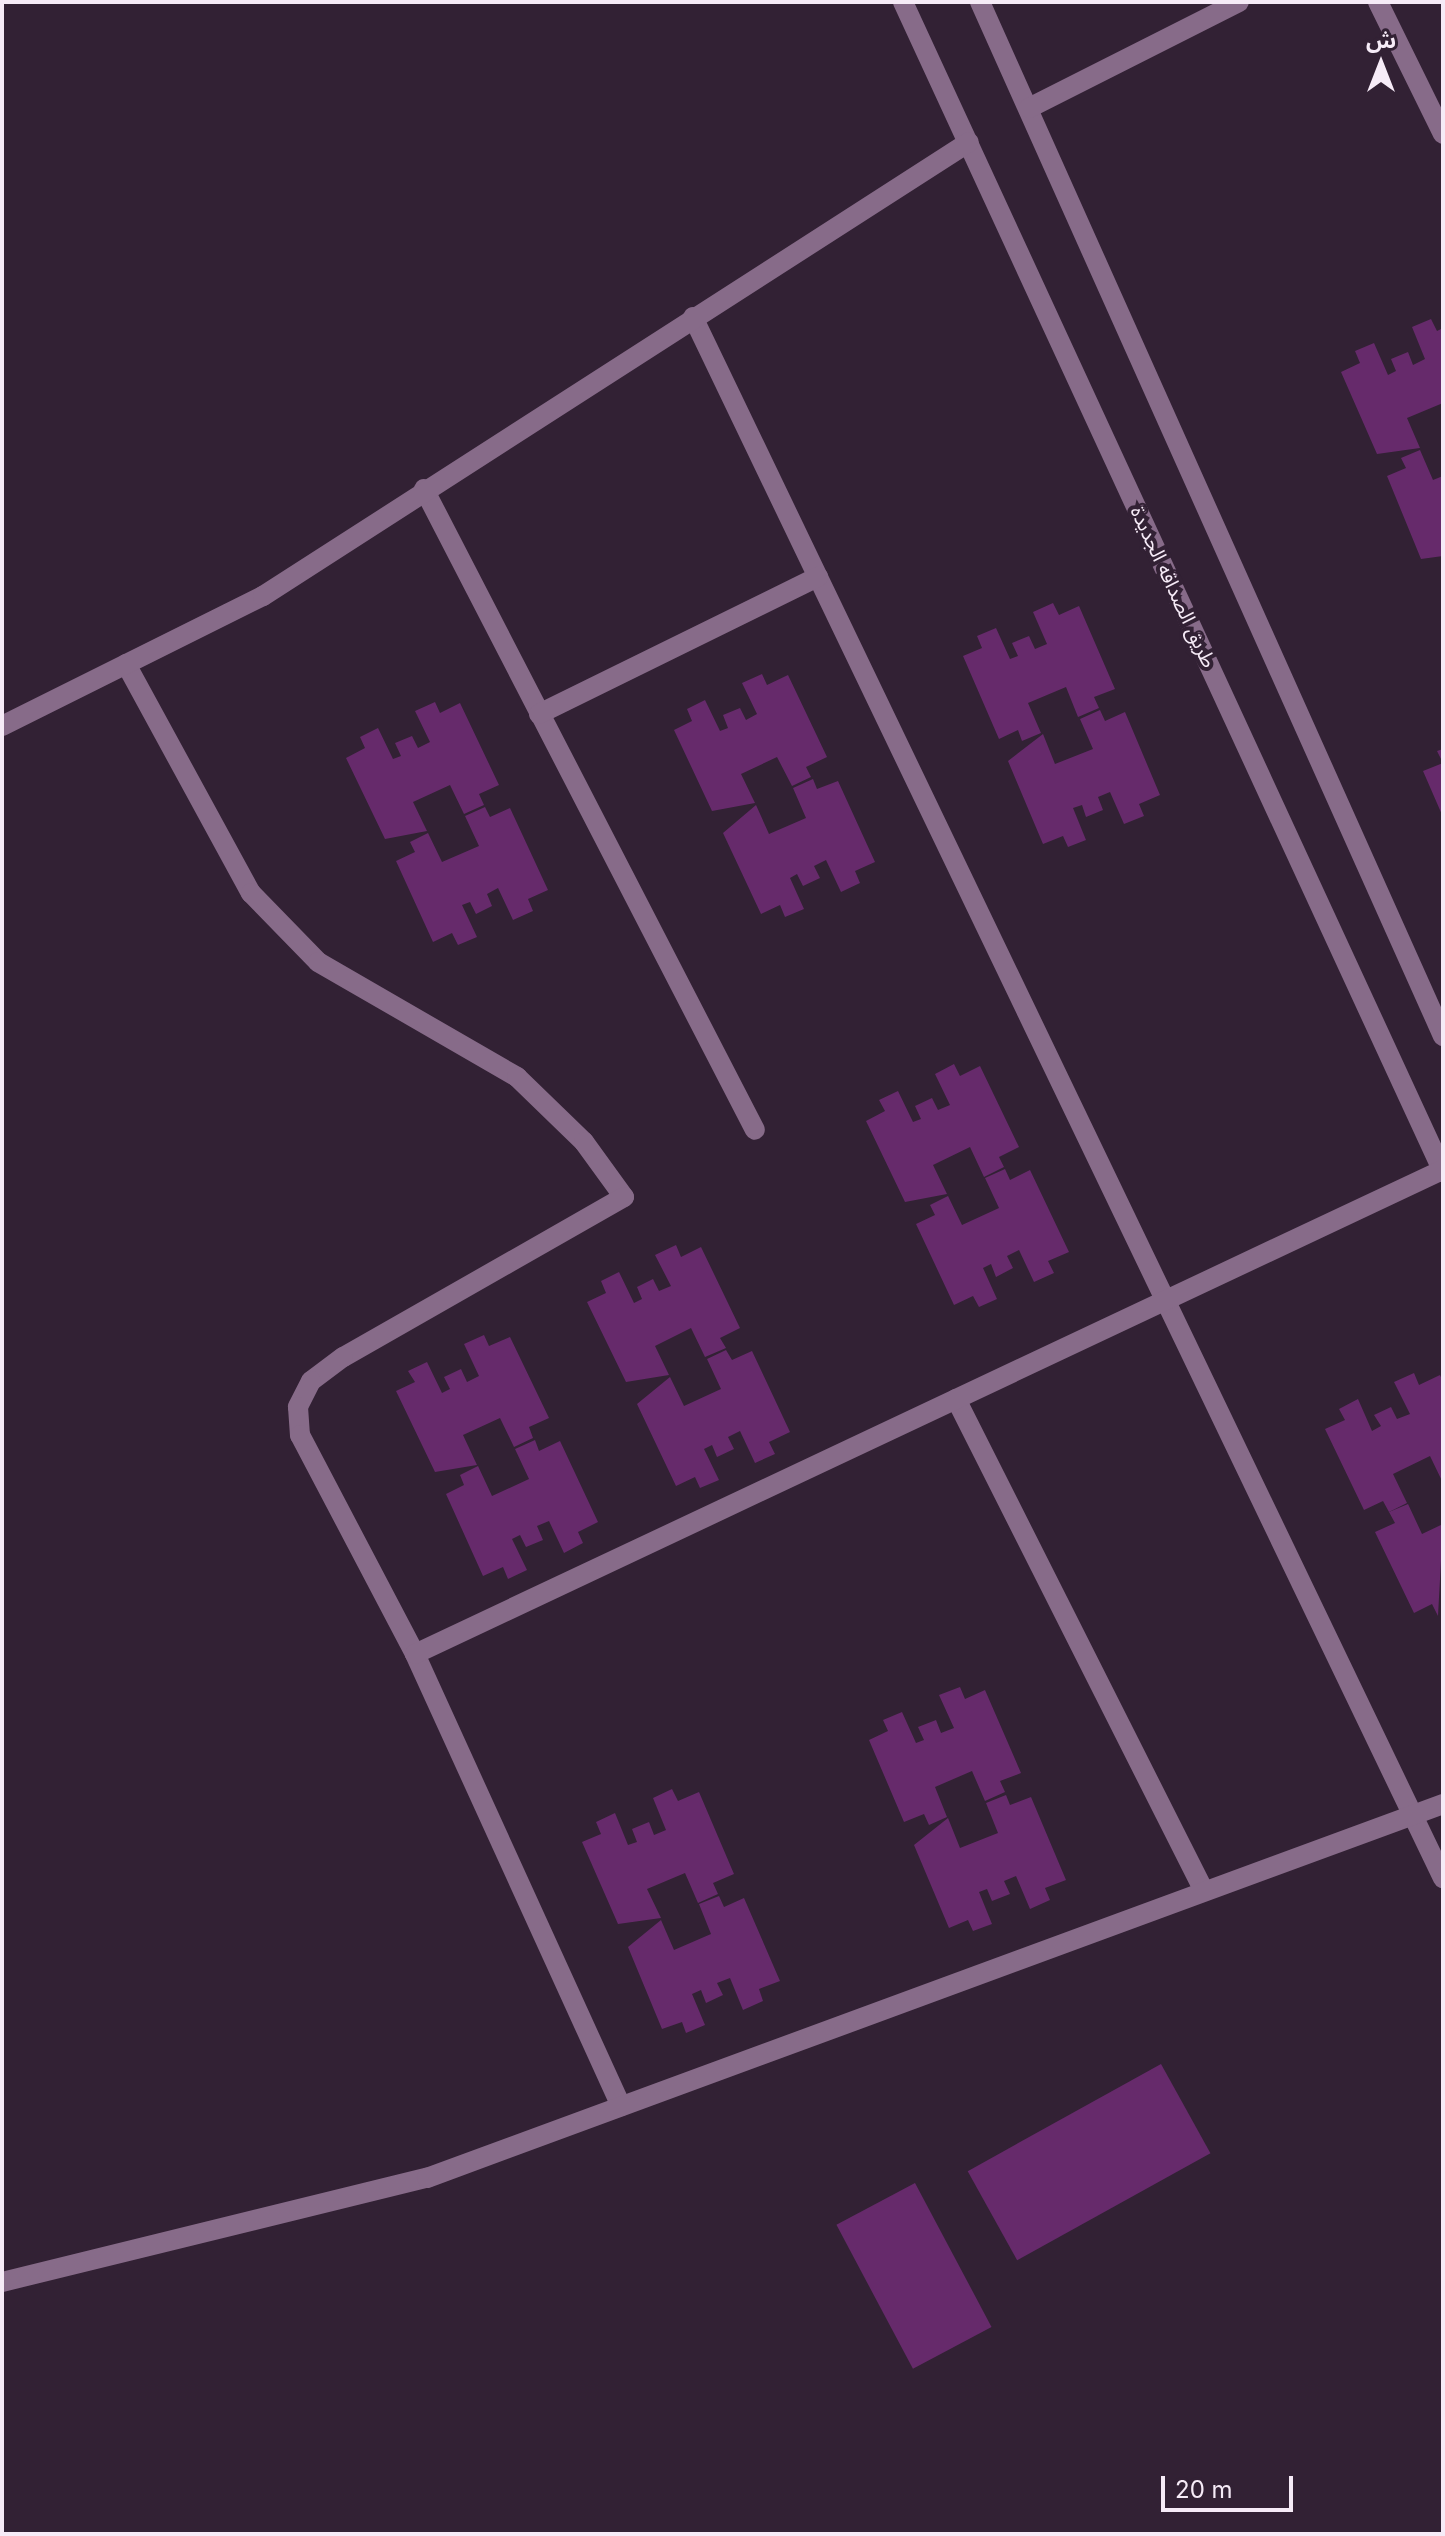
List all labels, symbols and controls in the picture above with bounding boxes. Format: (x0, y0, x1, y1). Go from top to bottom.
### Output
north arrow (1341, 24, 1421, 104)
text: ش (1366, 27, 1396, 53)
street label: طريق الصداقه الجديدة (1125, 502, 1221, 672)
scale bar (1165, 2460, 1297, 2510)
text: 20 m (1175, 2475, 1233, 2504)

